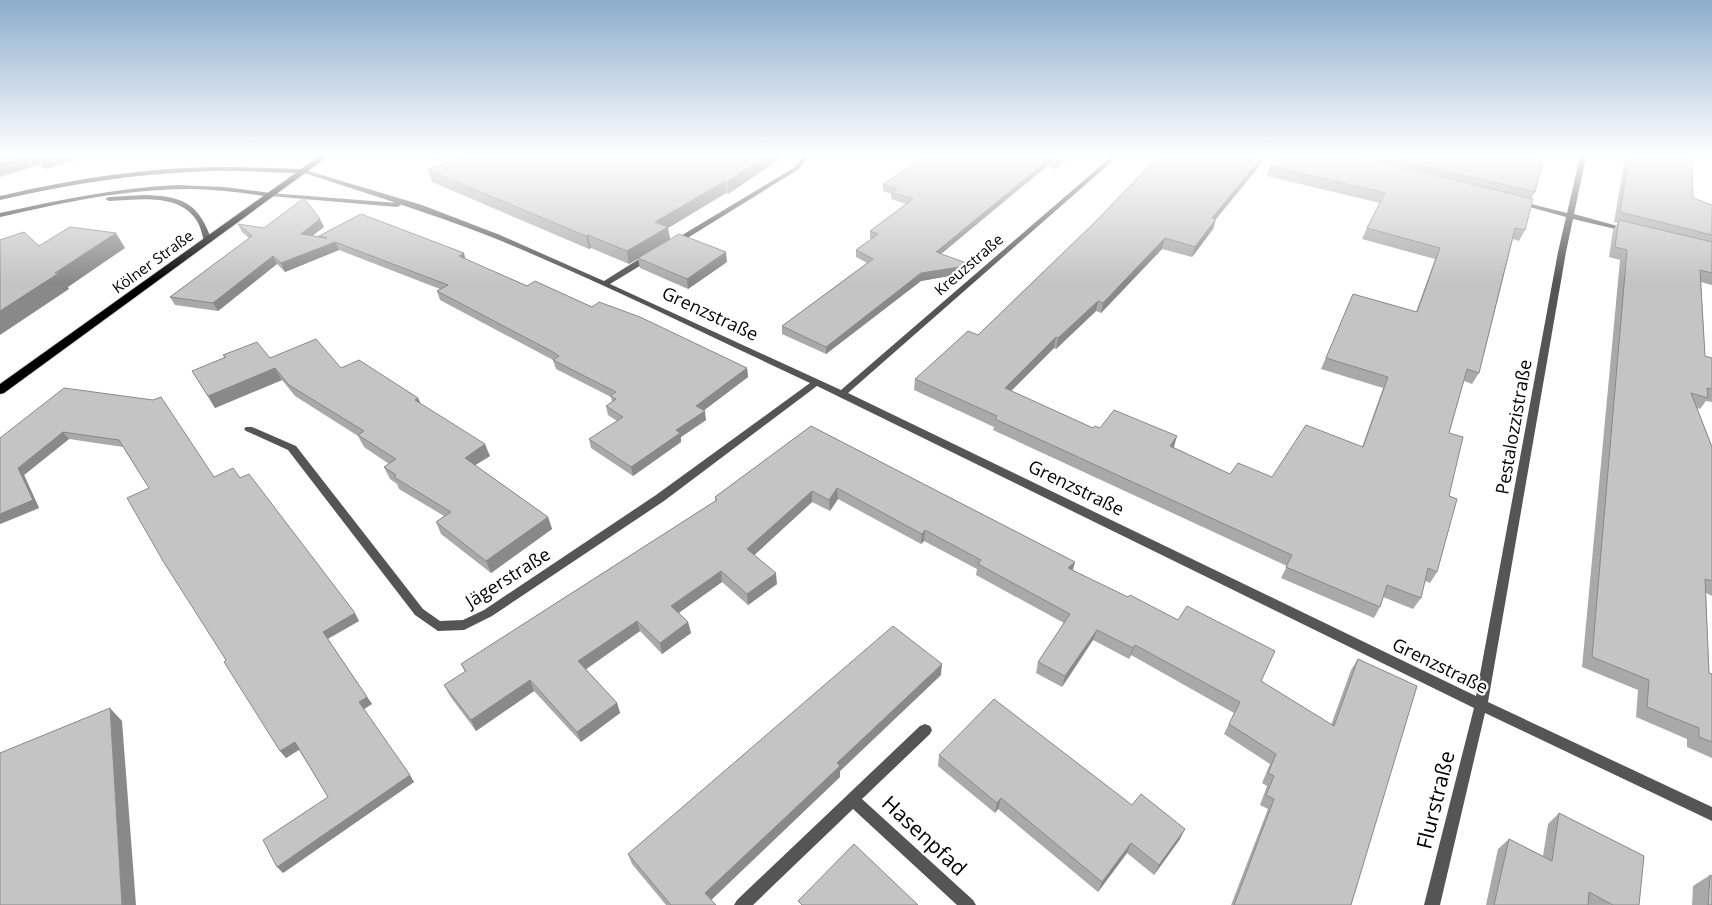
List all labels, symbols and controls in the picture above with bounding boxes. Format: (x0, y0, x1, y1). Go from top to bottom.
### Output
street label: Kölner Straße (108, 225, 197, 297)
street label: Kreuzstraße (930, 229, 1007, 300)
street label: Grenzstraße (658, 280, 762, 346)
street label: Pestalozzistraße (1489, 358, 1537, 496)
street label: Grenzstraße (1025, 454, 1128, 521)
street label: Jägerstraße (459, 542, 554, 614)
street label: Grenzstraße (1389, 632, 1492, 699)
street label: Flurstraße (1409, 748, 1461, 852)
street label: Hasenpfad (876, 789, 973, 882)

